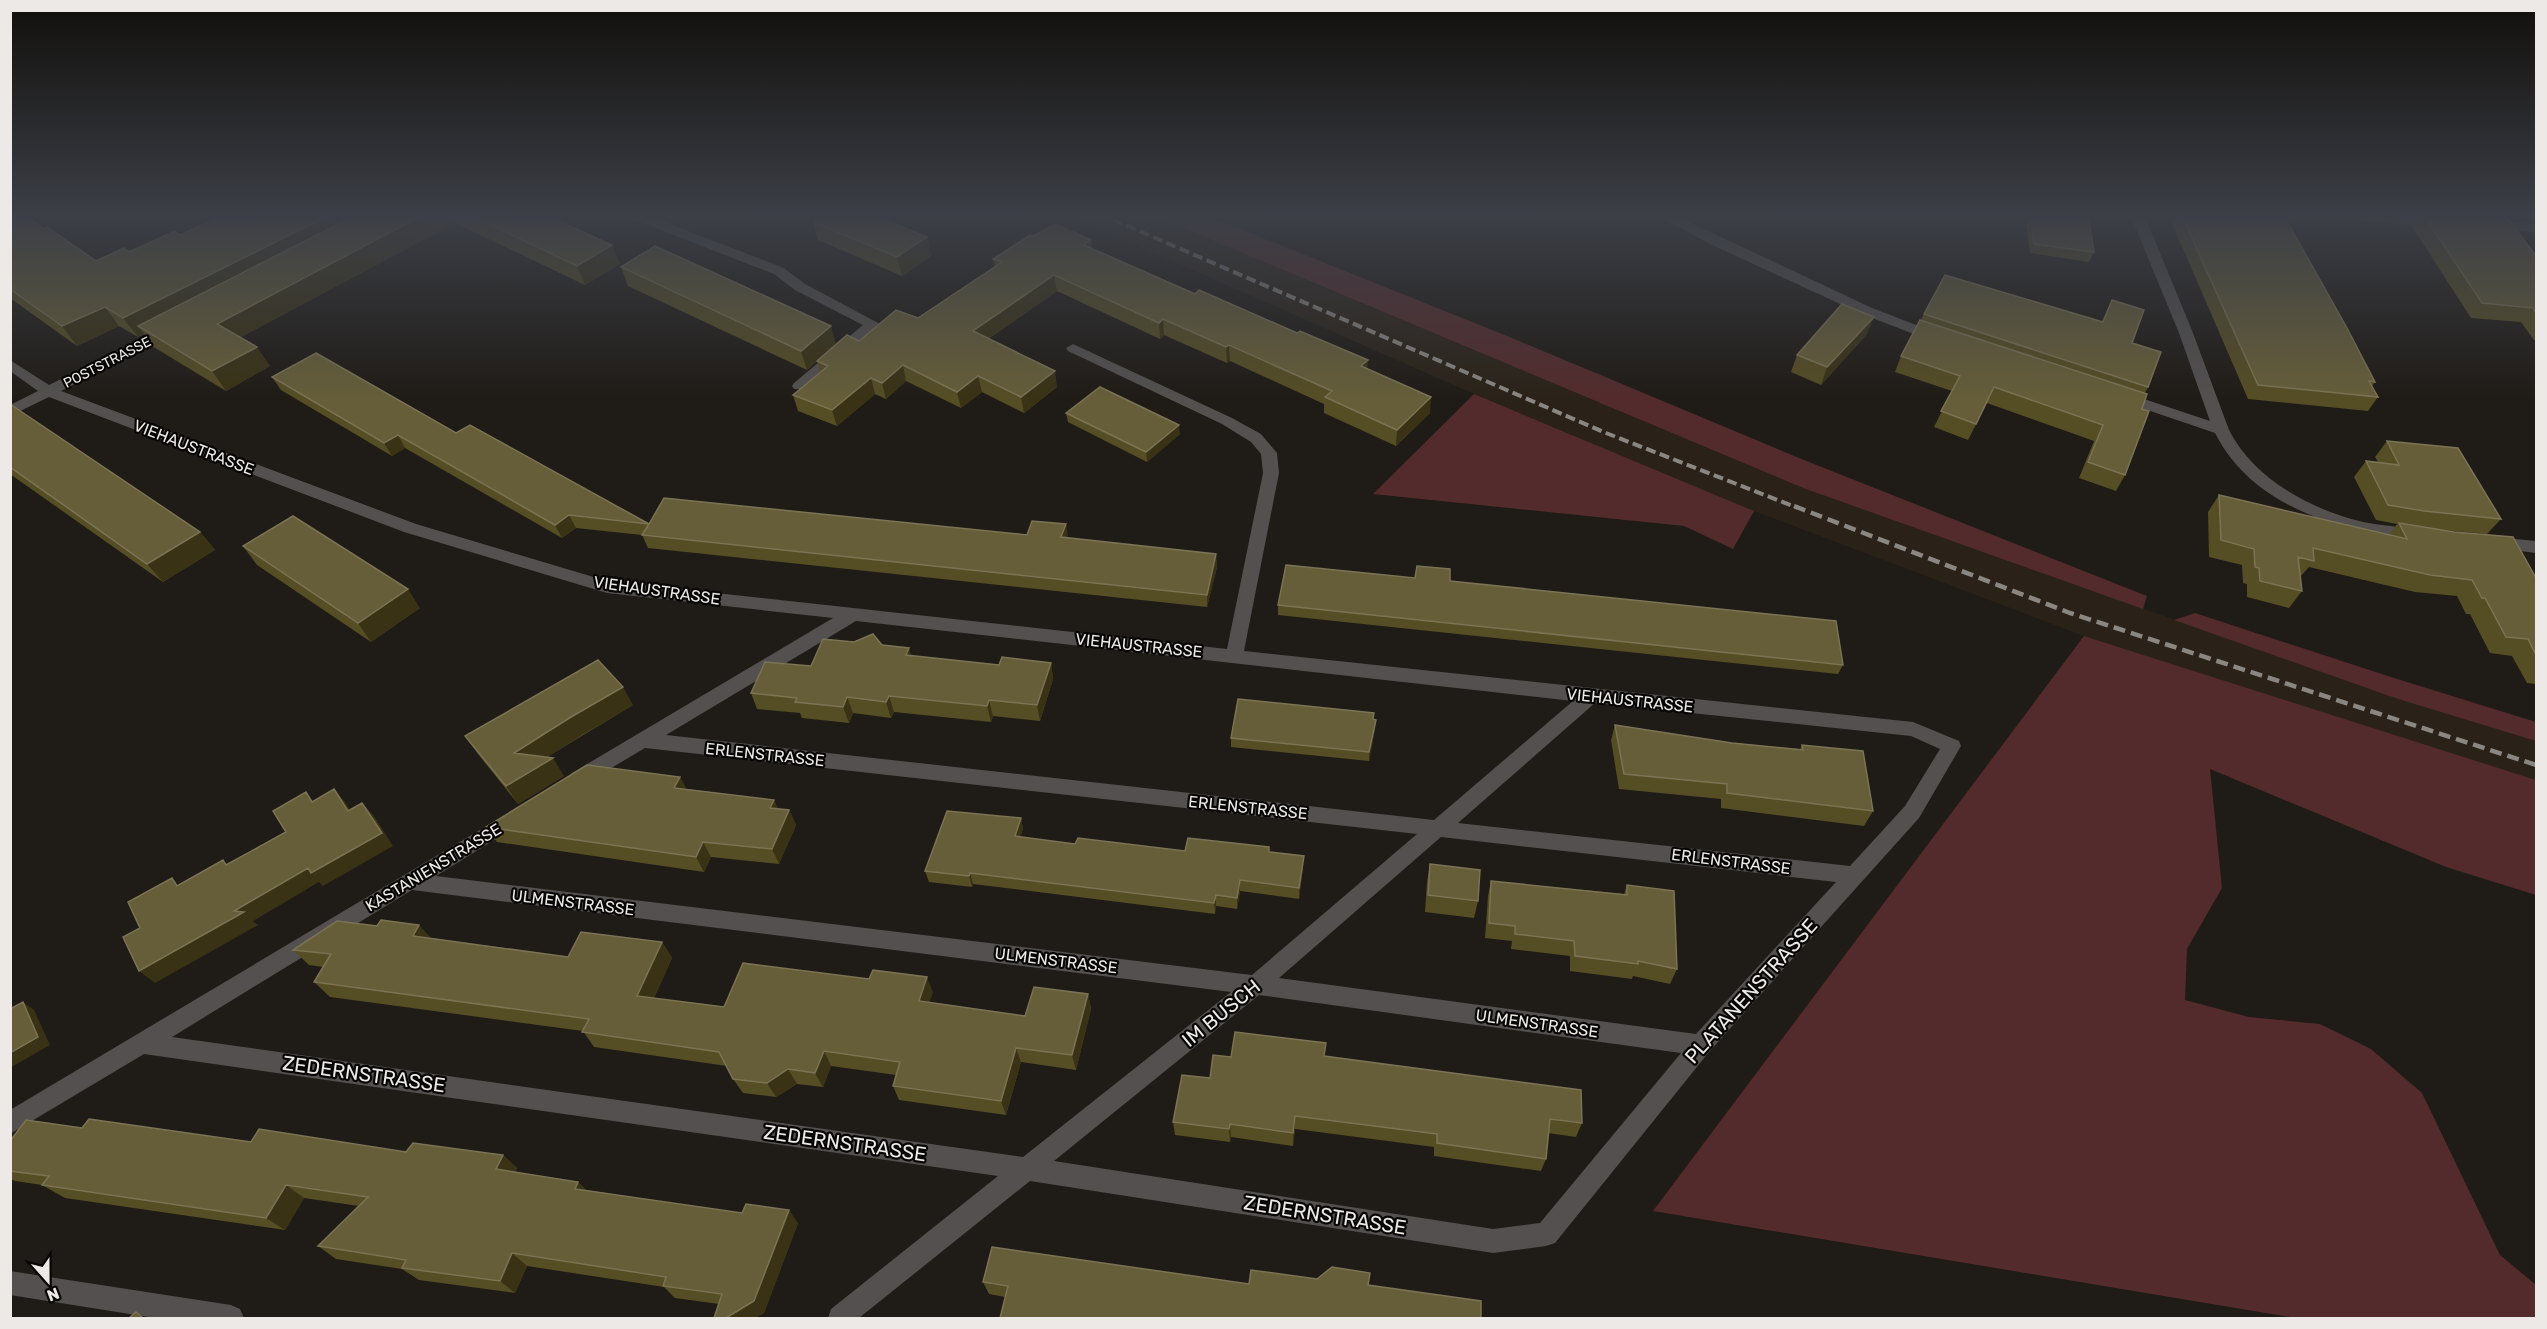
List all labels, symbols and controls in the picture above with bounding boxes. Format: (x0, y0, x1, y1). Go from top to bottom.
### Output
street label: POSTSTRASSE (61, 333, 154, 392)
street label: VIEHAUSTRASSE (131, 416, 257, 479)
street label: VIEHAUSTRASSE (593, 572, 721, 609)
street label: VIEHAUSTRASSE (1075, 629, 1203, 662)
street label: VIEHAUSTRASSE (1566, 684, 1694, 717)
street label: ERLENSTRASSE (704, 739, 825, 770)
street label: ERLENSTRASSE (1187, 792, 1308, 823)
street label: KASTANIENSTRASSE (362, 819, 505, 915)
street label: ERLENSTRASSE (1670, 845, 1792, 878)
street label: ULMENSTRASSE (510, 886, 635, 919)
street label: PLATANENSTRASSE (1680, 914, 1822, 1068)
street label: ULMENSTRASSE (993, 944, 1118, 977)
street label: IM BUSCH (1177, 974, 1265, 1052)
street label: ULMENSTRASSE (1474, 1005, 1599, 1041)
street label: ZEDERNSTRASSE (281, 1051, 447, 1097)
street label: ZEDERNSTRASSE (762, 1120, 928, 1166)
street label: ZEDERNSTRASSE (1242, 1190, 1408, 1240)
north arrow (18, 1251, 78, 1311)
text: N (44, 1284, 62, 1305)

